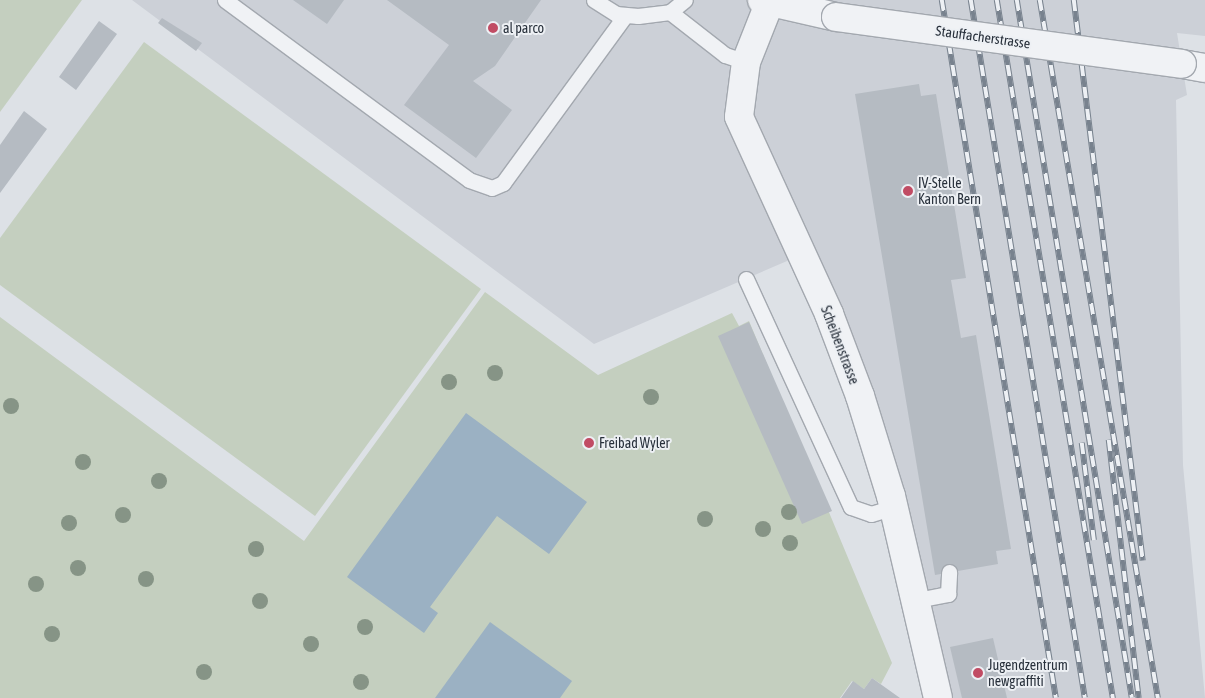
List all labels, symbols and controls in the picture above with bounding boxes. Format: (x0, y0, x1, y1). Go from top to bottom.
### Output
place label: al parco (503, 20, 544, 36)
marker: al parco (487, 22, 499, 34)
street label: Stauffacherstrasse (935, 22, 1031, 52)
place label: IV-Stelle Kanton Bern (918, 175, 981, 208)
marker: IV-Stelle Kanton Bern (902, 185, 914, 197)
street label: Scheibenstrasse (817, 303, 863, 387)
place label: Freibad Wyler (599, 435, 670, 451)
marker: Freibad Wyler (583, 437, 595, 449)
place label: Jugendzentrum newgraffiti (988, 657, 1068, 690)
marker: Jugendzentrum newgraffiti (972, 667, 984, 679)

